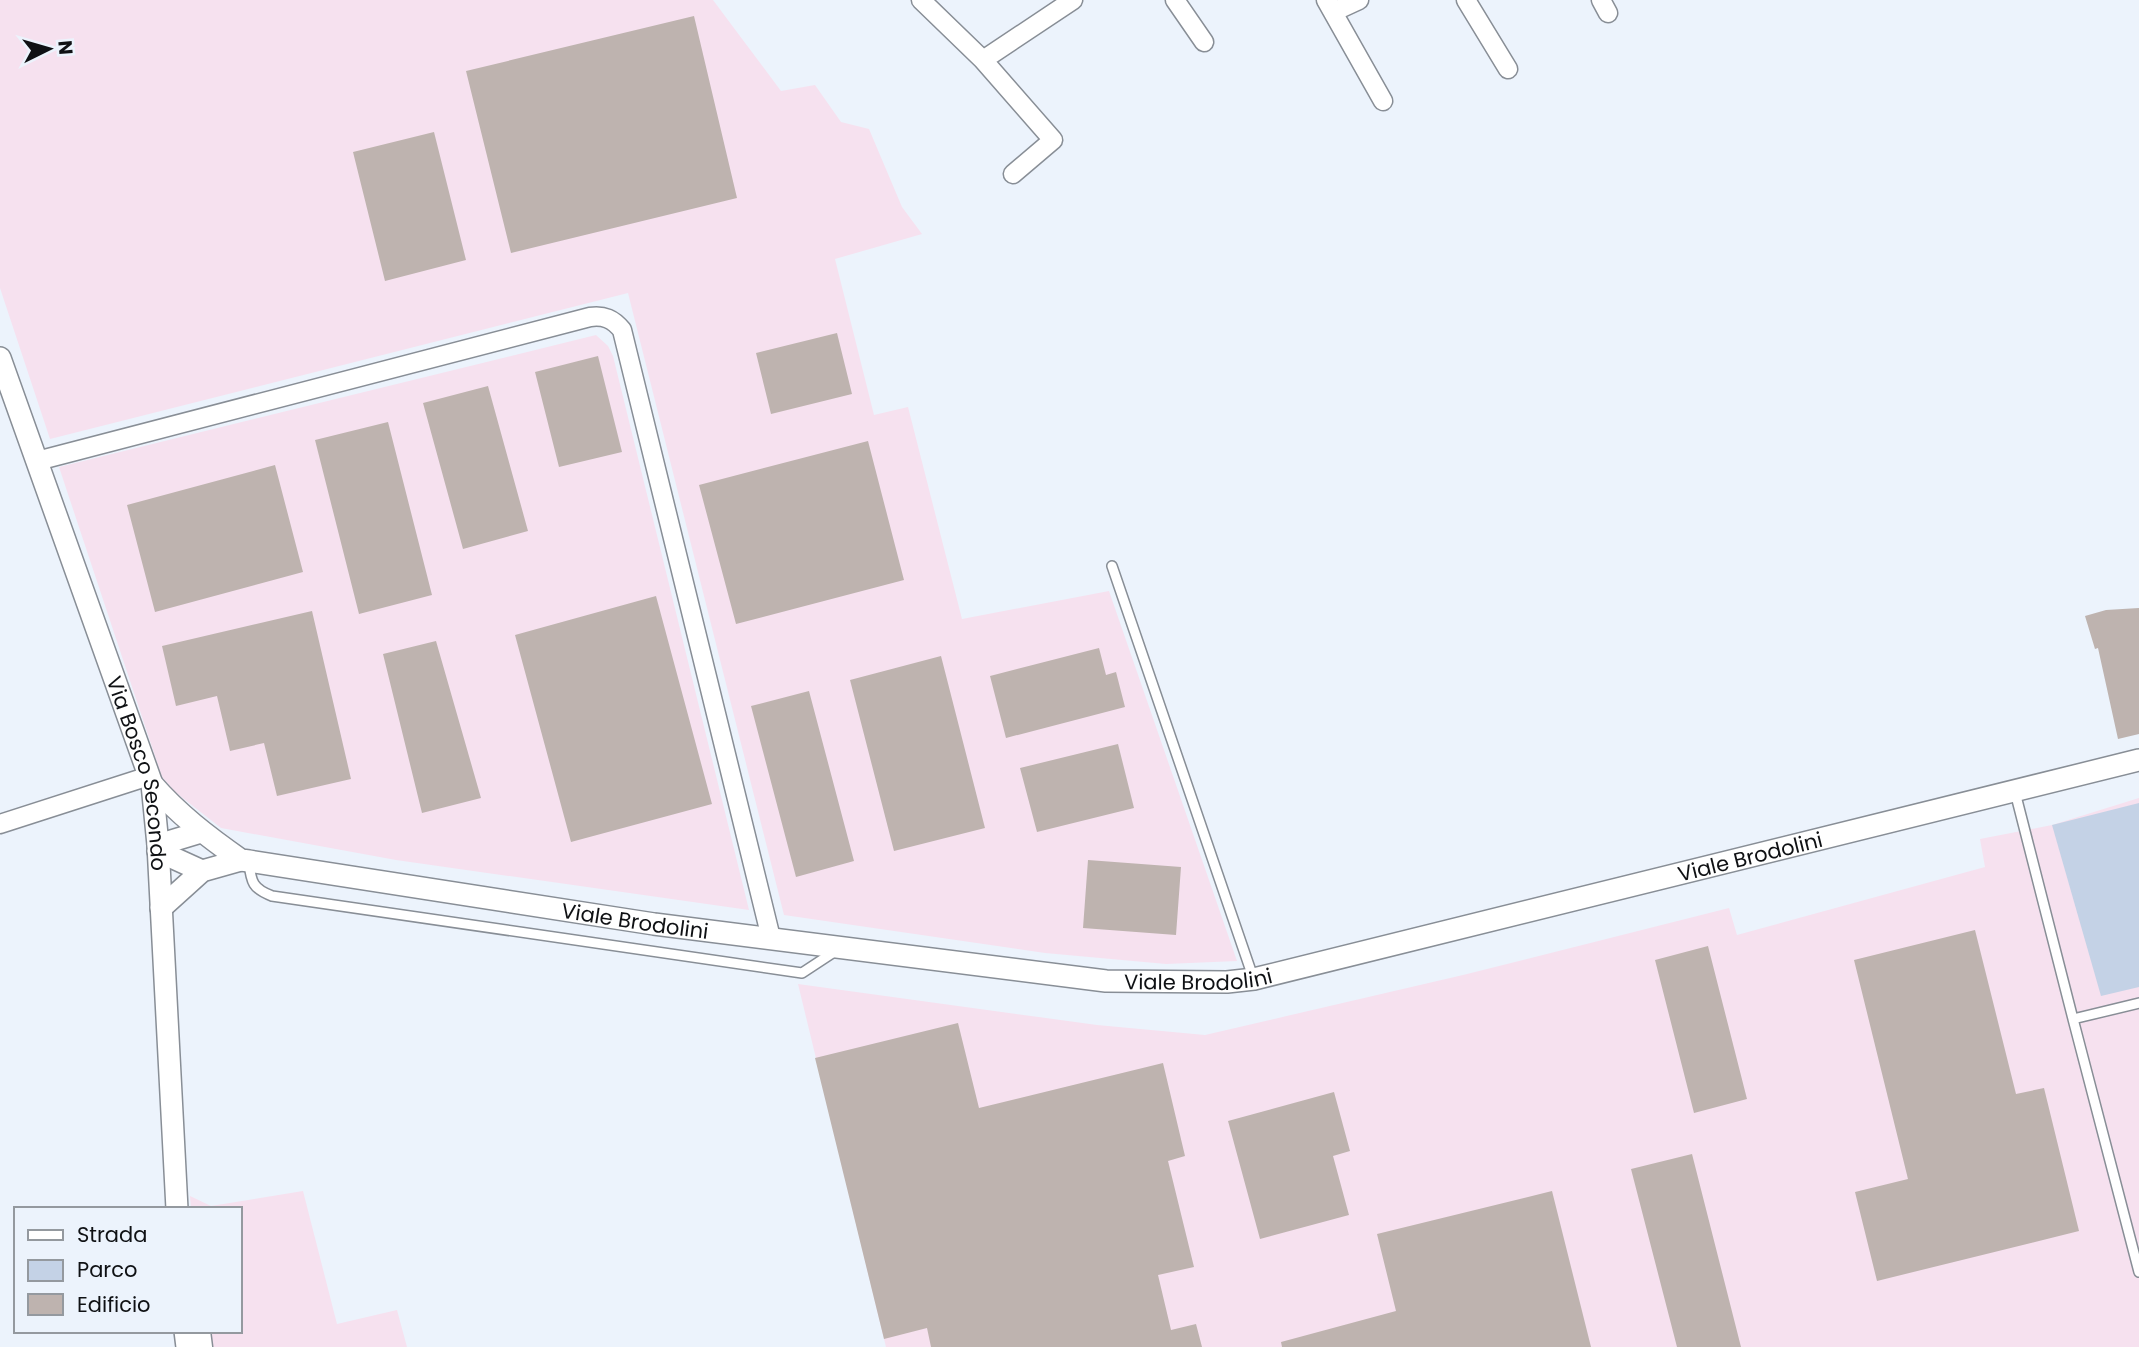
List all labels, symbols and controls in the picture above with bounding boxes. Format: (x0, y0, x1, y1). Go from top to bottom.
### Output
north arrow (14, 14, 84, 84)
text: N (51, 39, 80, 56)
street label: Via Bosco Secondo (100, 672, 174, 872)
street label: Viale Brodolini (1675, 824, 1825, 888)
street label: Viale Brodolini (560, 895, 710, 945)
street label: Viale Brodolini (1124, 961, 1275, 997)
legend (14, 1207, 242, 1333)
text: Strada (77, 1220, 147, 1249)
text: Parco (77, 1255, 137, 1284)
text: Edificio (77, 1290, 151, 1319)

